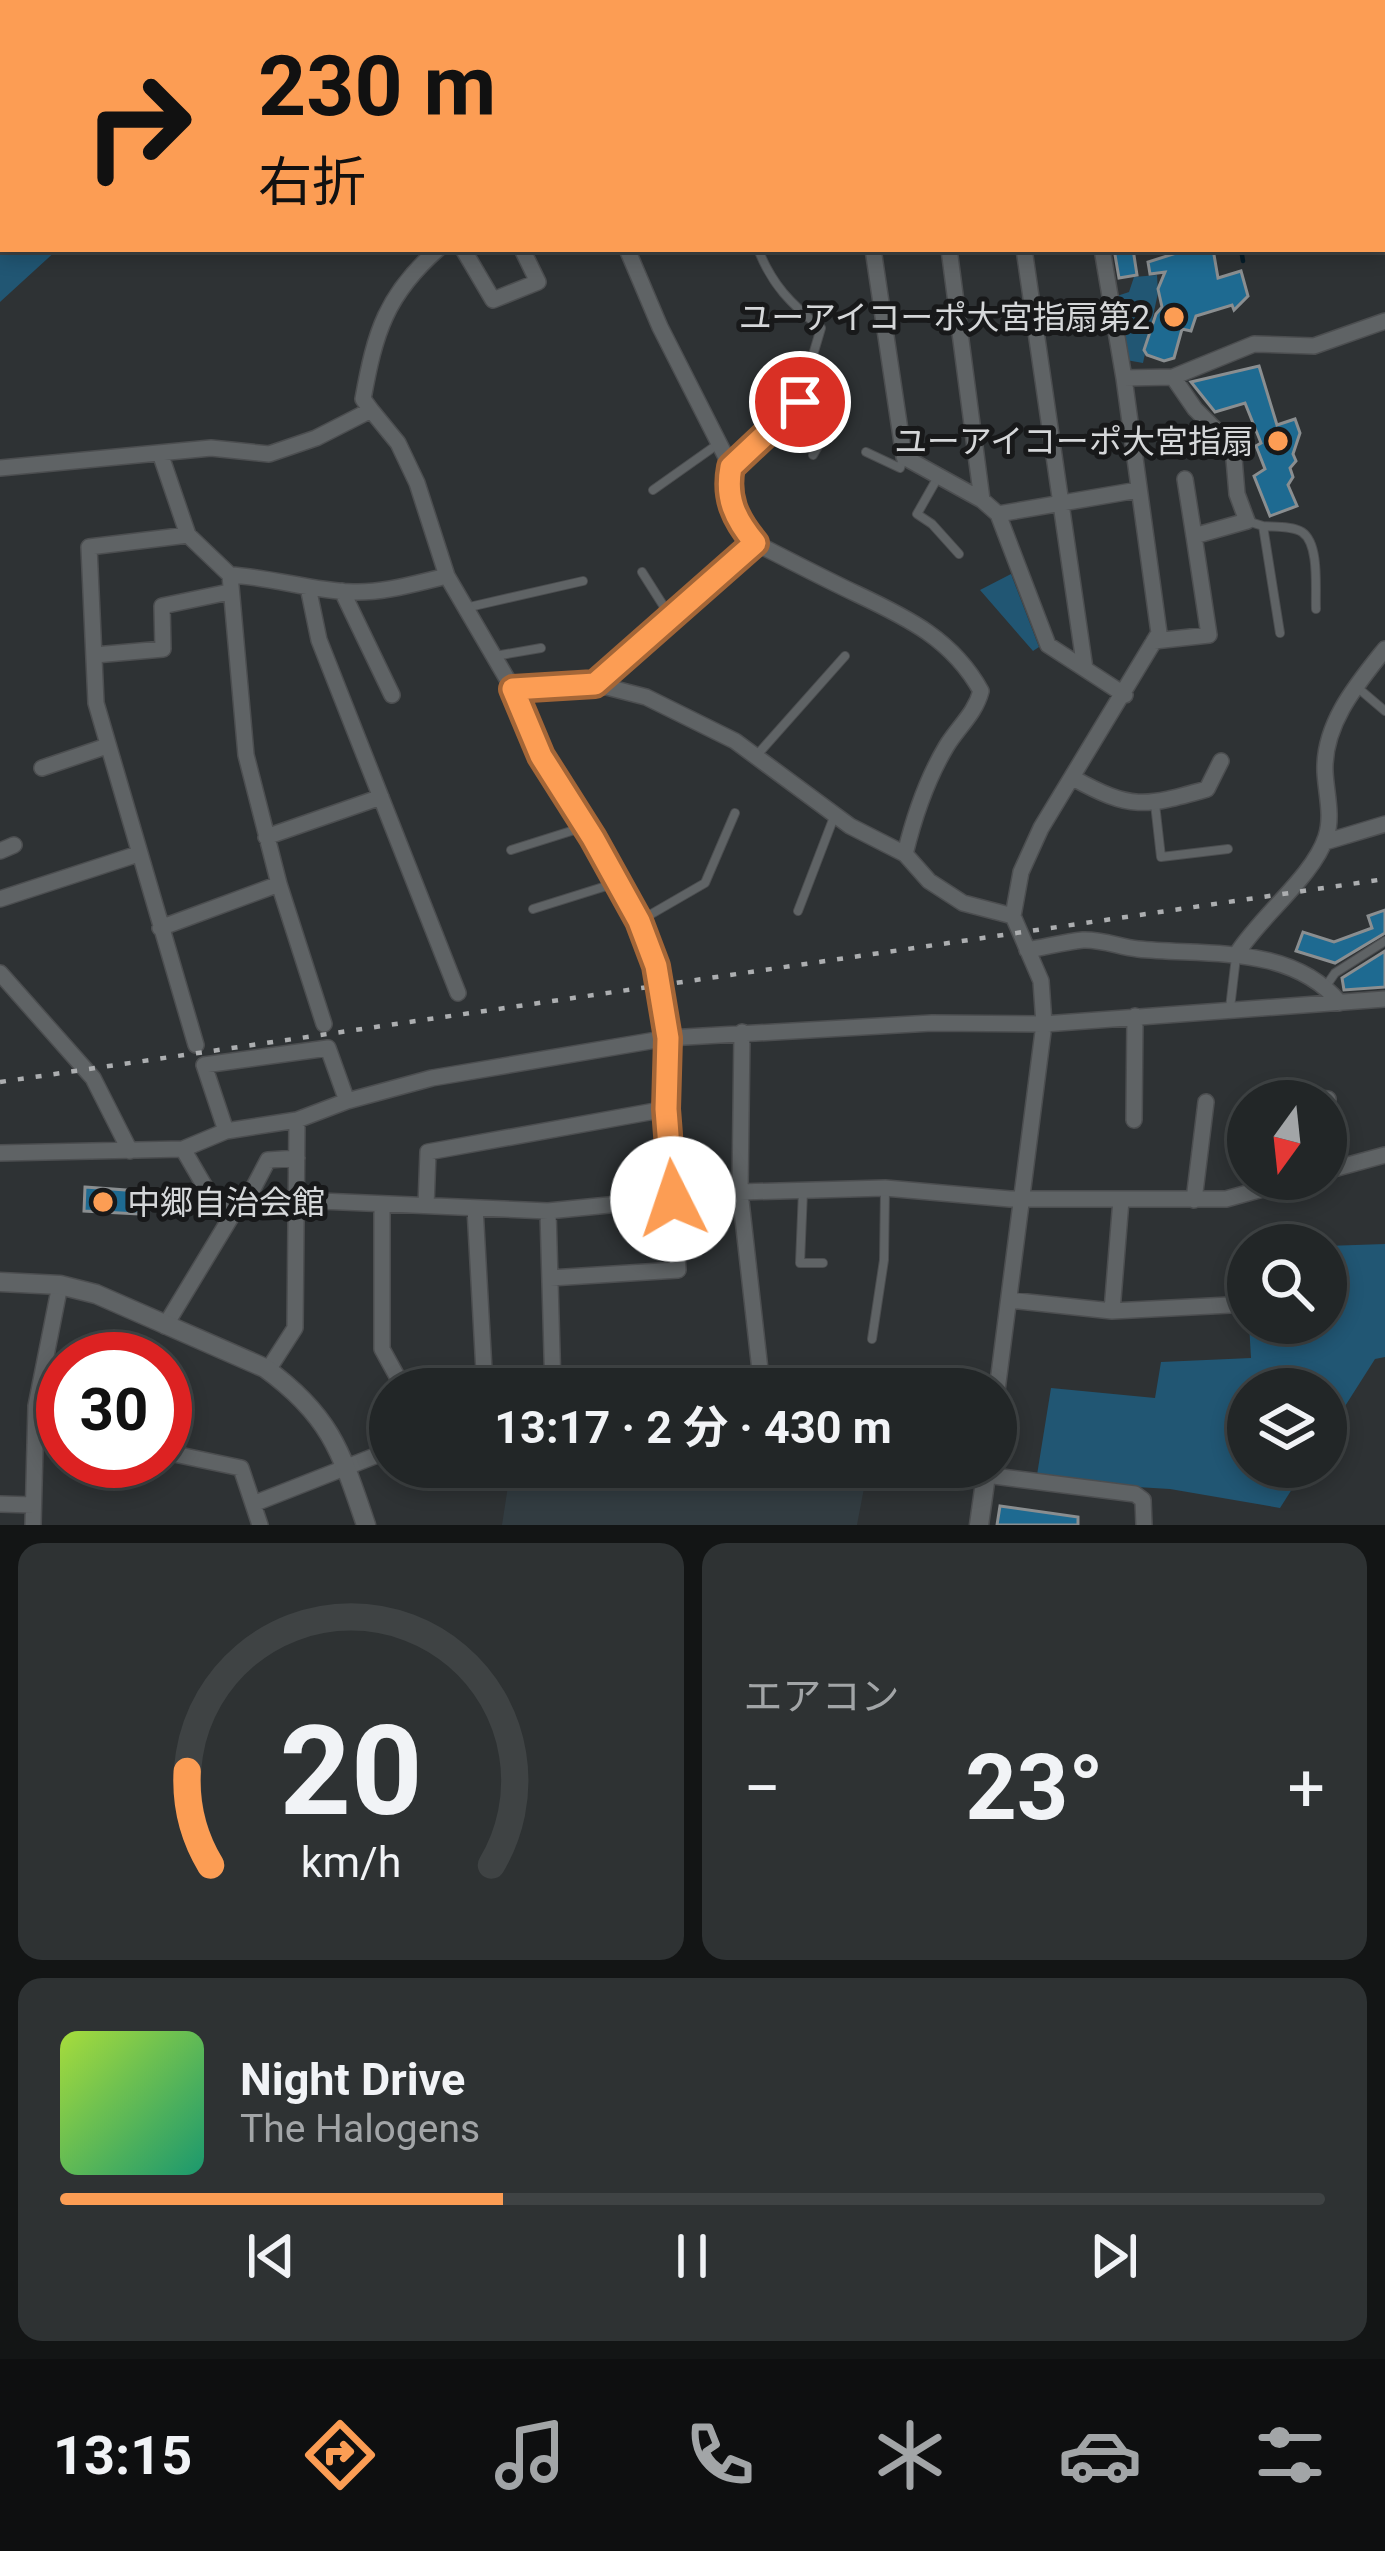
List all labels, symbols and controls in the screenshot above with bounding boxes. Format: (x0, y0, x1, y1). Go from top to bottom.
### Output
text: 230 m (258, 37, 496, 136)
icon: right (60, 48, 216, 204)
text: 右折 (258, 151, 366, 214)
place label: ユーアイコーポ大宮指扇第2 (738, 298, 1150, 337)
marker: ユーアイコーポ大宮指扇第2 (1161, 304, 1187, 330)
pin (749, 351, 851, 453)
icon: arrive (767, 369, 833, 435)
place label: ユーアイコーポ大宮指扇 (894, 422, 1254, 461)
marker: ユーアイコーポ大宮指扇 (1265, 428, 1291, 454)
north arrow (1227, 1080, 1347, 1200)
map controls (1227, 1080, 1347, 1488)
position arrow (610, 1136, 736, 1262)
place label: 中郷自治会館 (127, 1183, 325, 1222)
marker: 中郷自治会館 (90, 1189, 116, 1215)
button: search (1227, 1224, 1347, 1344)
speed limit sign: 30 (36, 1332, 192, 1488)
button: layers (1227, 1368, 1347, 1488)
text: 13:17 · 2 分 · 430 m (494, 1401, 892, 1454)
text: エアコン (744, 1674, 900, 1720)
text: 20 (279, 1698, 422, 1844)
text: 23° (965, 1736, 1104, 1841)
text: − (744, 1750, 781, 1827)
text: + (1288, 1750, 1325, 1827)
text: km/h (300, 1836, 401, 1886)
text: Night Drive (240, 2053, 465, 2106)
text: The Halogens (240, 2106, 480, 2152)
icon: previous (238, 2223, 304, 2289)
icon: pause (659, 2223, 725, 2289)
icon: next (1081, 2223, 1147, 2289)
icon: directions (298, 2413, 382, 2497)
icon: music (488, 2413, 572, 2497)
icon: phone (678, 2413, 762, 2497)
icon: climate (868, 2413, 952, 2497)
icon: car (1058, 2413, 1142, 2497)
icon: filters (1248, 2413, 1332, 2497)
text: 13:15 (53, 2424, 192, 2487)

